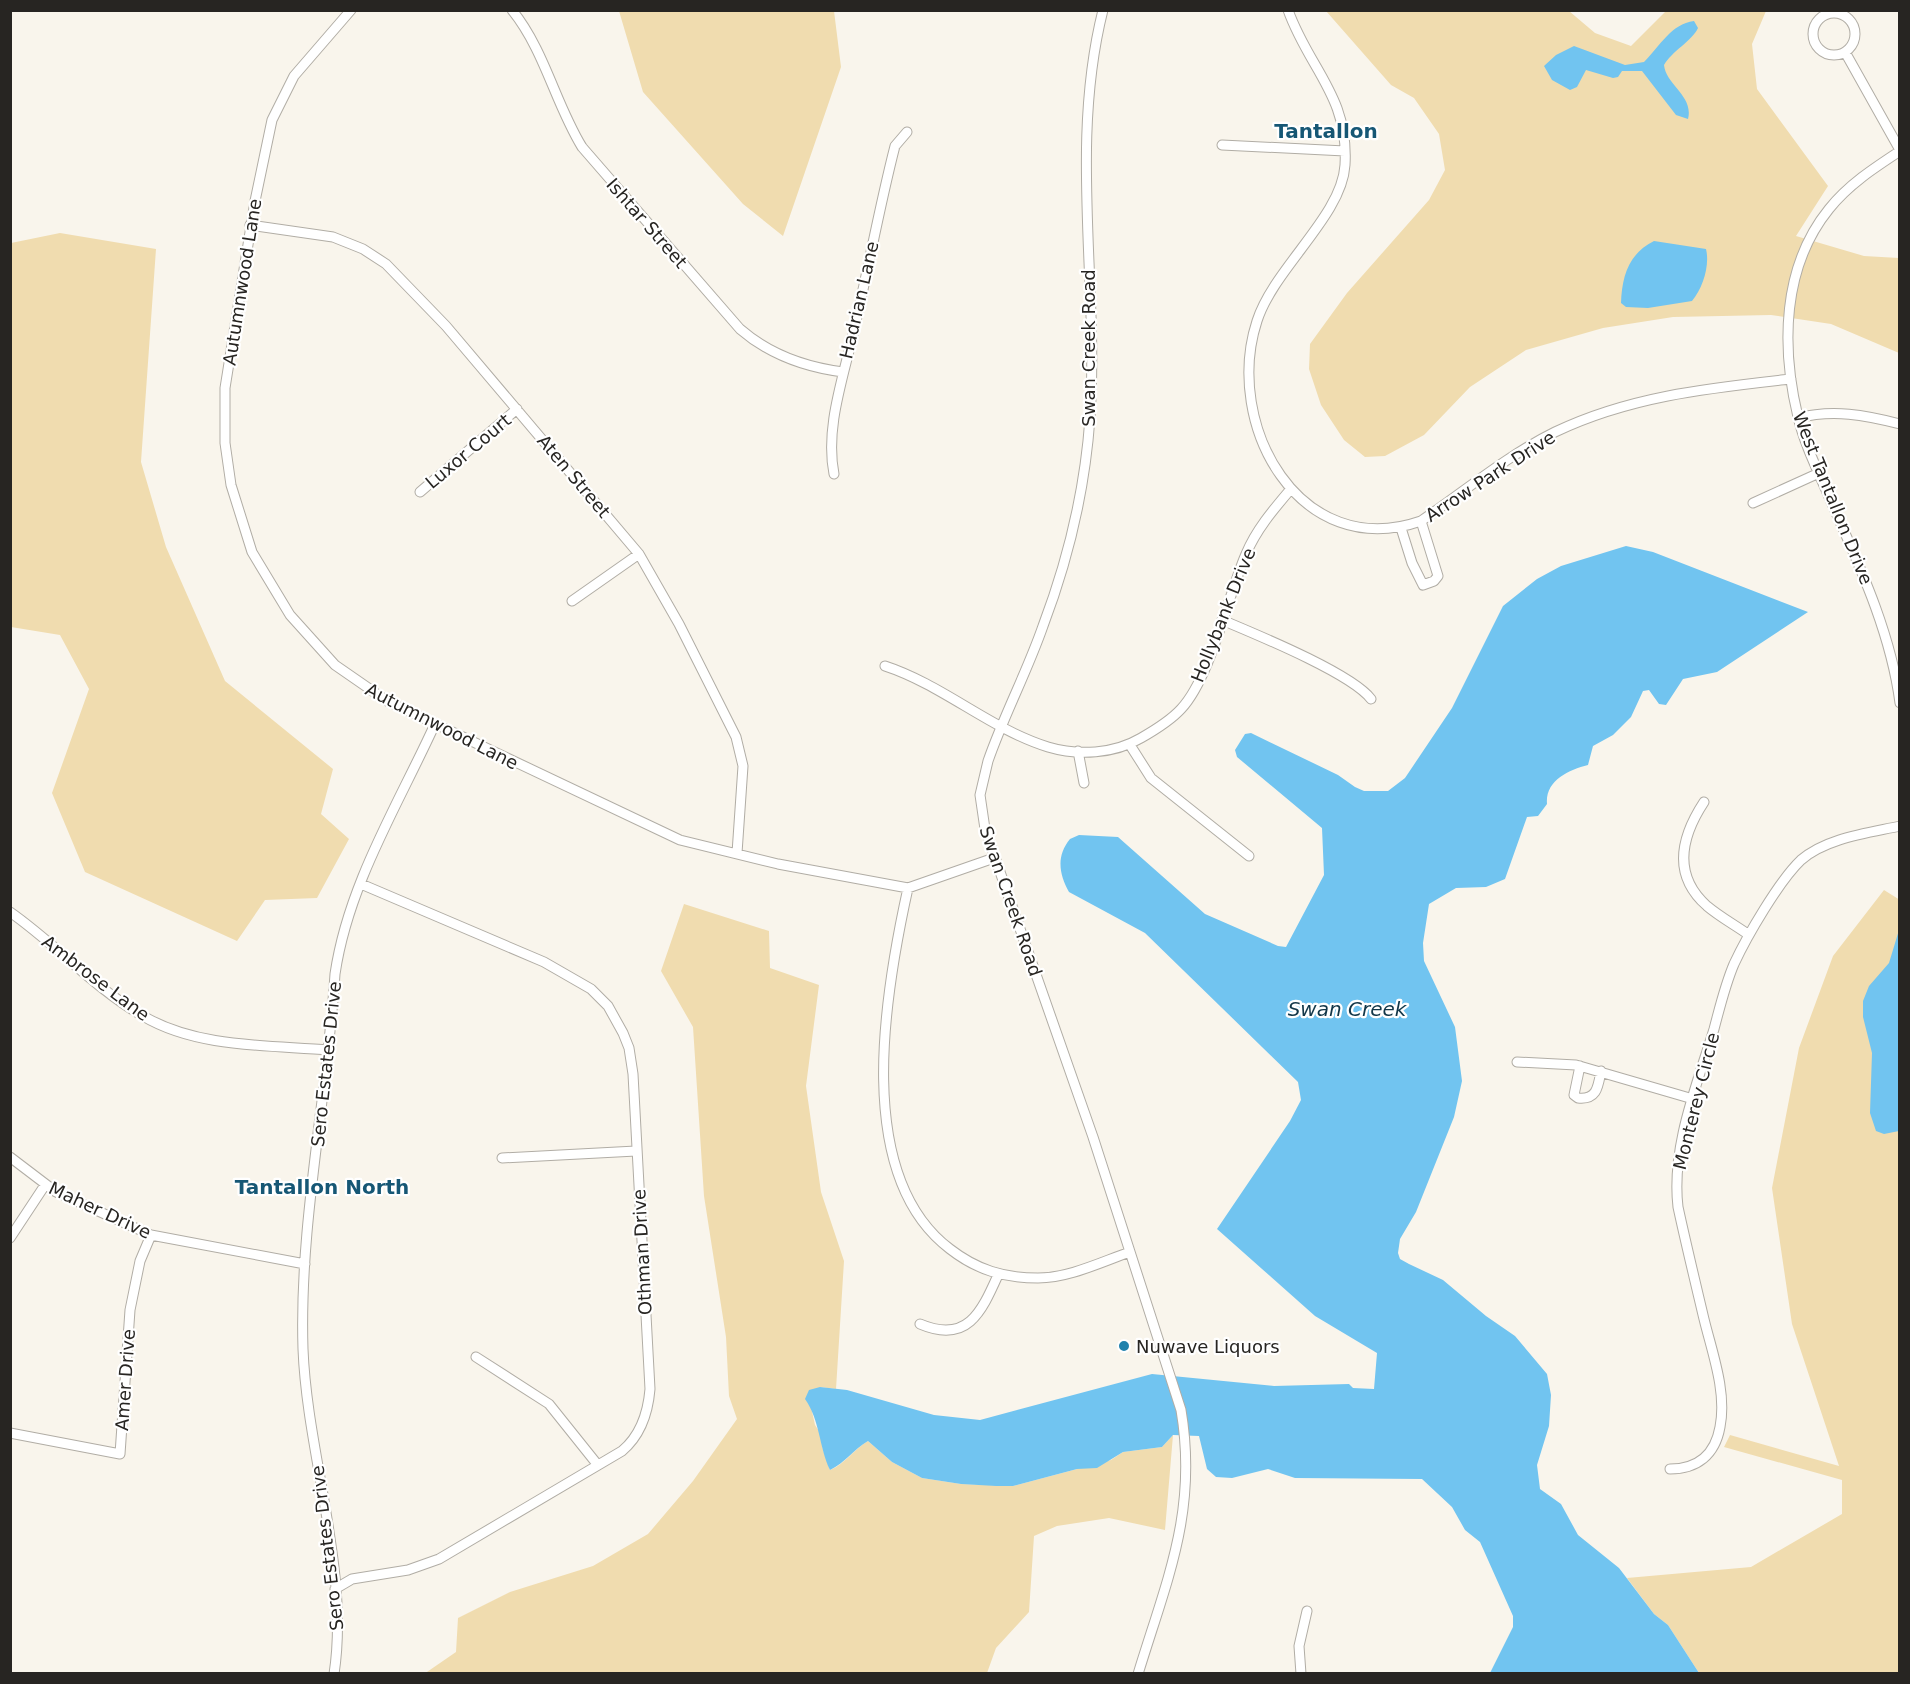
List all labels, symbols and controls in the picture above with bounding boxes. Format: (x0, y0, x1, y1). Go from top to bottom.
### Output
district label: Tantallon (1274, 119, 1378, 143)
street label: Ishtar Street (602, 174, 692, 272)
street label: Autumnwood Lane (218, 197, 266, 367)
street label: Hadrian Lane (835, 239, 883, 361)
street label: Swan Creek Road (1078, 269, 1099, 427)
street label: West Tantallon Drive (1789, 408, 1877, 588)
street label: Luxor Court (421, 409, 515, 493)
street label: Arrow Park Drive (1421, 426, 1559, 526)
street label: Aten Street (533, 430, 615, 522)
street label: Hollybank Drive (1186, 545, 1260, 685)
street label: Autumnwood Lane (362, 678, 522, 774)
street label: Swan Creek Road (975, 823, 1047, 979)
street label: Ambrose Lane (38, 931, 154, 1025)
street label: Sero Estates Drive (307, 980, 345, 1148)
water label: Swan Creek (1288, 997, 1408, 1021)
street label: Monterey Circle (1669, 1030, 1723, 1172)
district label: Tantallon North (235, 1175, 409, 1199)
street label: Maher Drive (46, 1177, 154, 1243)
street label: Othman Drive (628, 1188, 656, 1316)
street label: Amer Drive (111, 1328, 139, 1432)
place label: Nuwave Liquors (1136, 1336, 1280, 1357)
marker: Nuwave Liquors (1117, 1339, 1131, 1353)
street label: Sero Estates Drive (306, 1464, 348, 1632)

